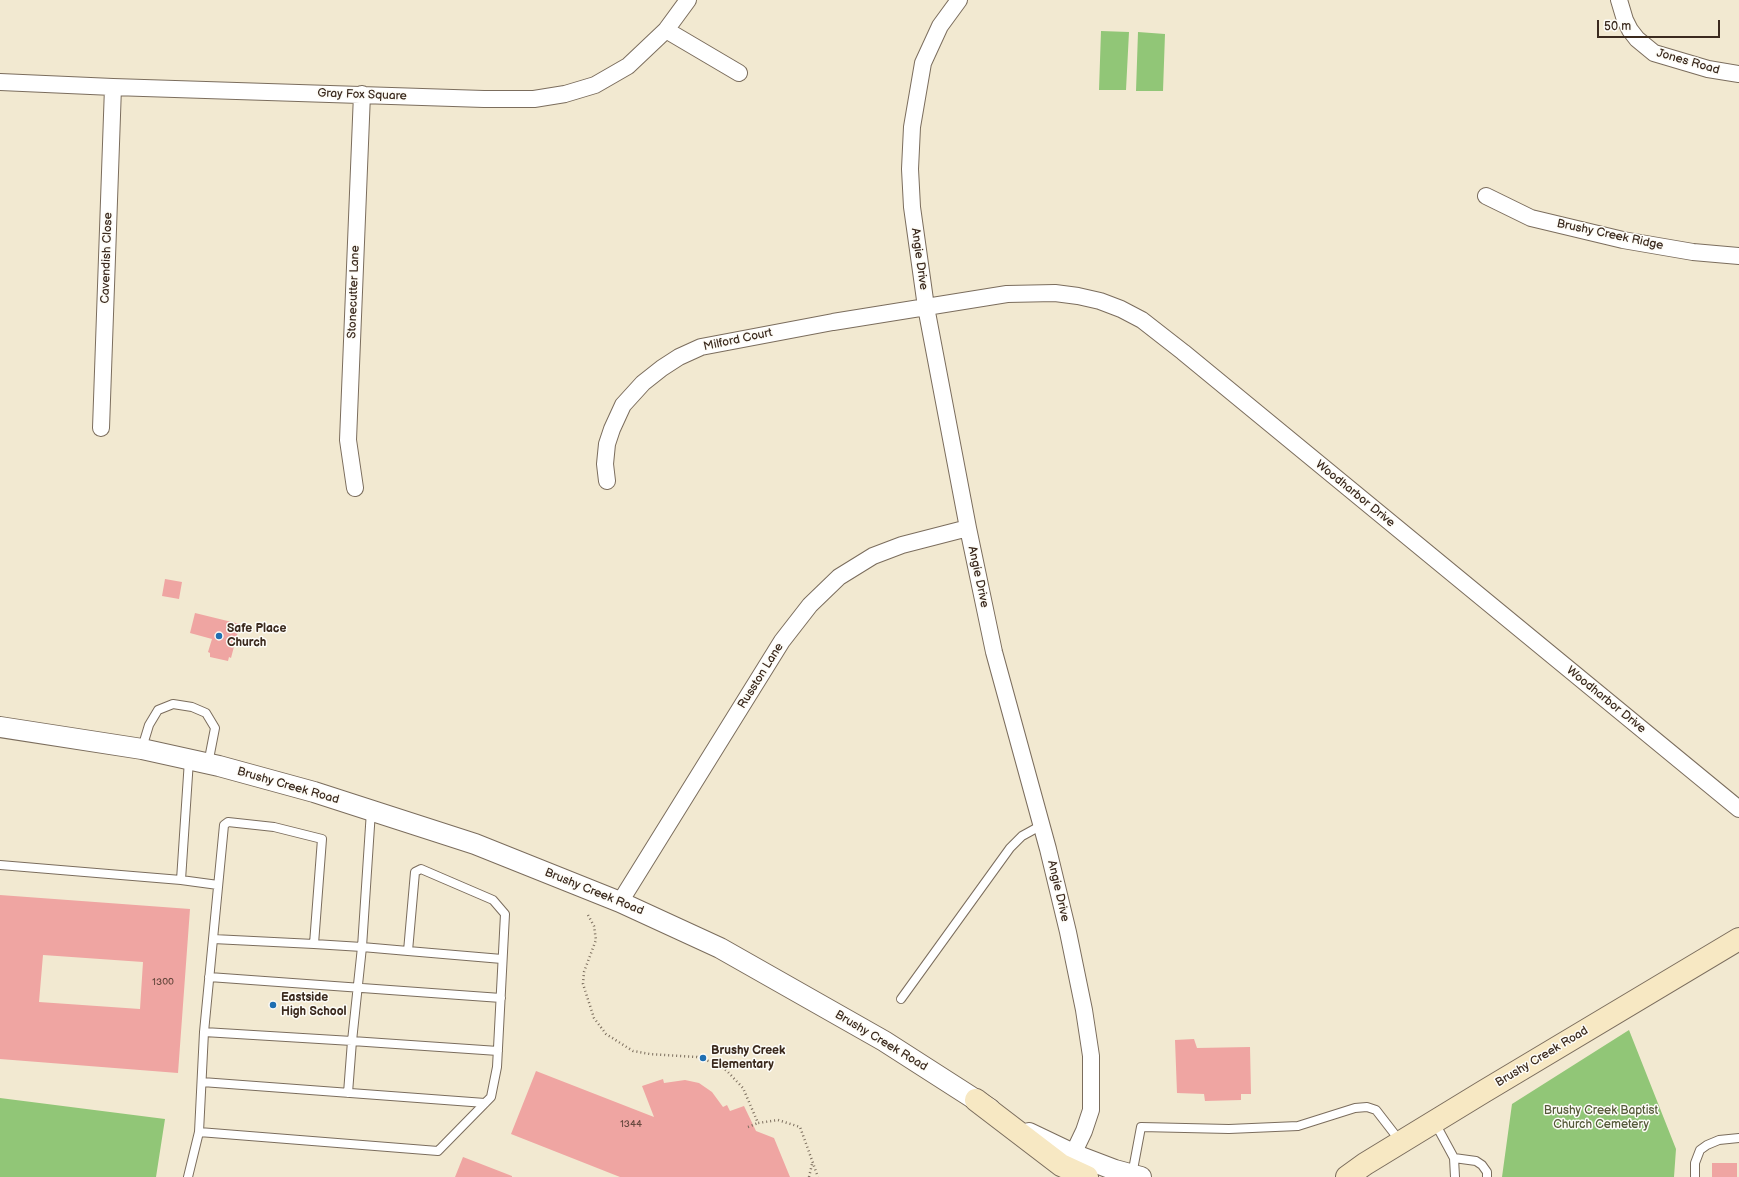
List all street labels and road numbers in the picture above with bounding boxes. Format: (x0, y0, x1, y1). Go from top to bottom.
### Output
street label: Jones Road (1655, 46, 1721, 78)
street label: Gray Fox Square (317, 86, 407, 104)
street label: Cavendish Close (98, 212, 116, 304)
street label: Brushy Creek Ridge (1555, 217, 1665, 253)
street label: Angie Drive (908, 227, 930, 291)
street label: Stonecutter Lane (345, 245, 363, 339)
street label: Milford Court (702, 326, 774, 354)
street label: Woodharbor Drive (1312, 458, 1398, 530)
street label: Angie Drive (964, 545, 992, 609)
street label: Russton Lane (735, 641, 787, 711)
street label: Woodharbor Drive (1563, 664, 1649, 736)
street label: Brushy Creek Road (235, 765, 341, 807)
street label: Angie Drive (1044, 859, 1072, 923)
street label: Brushy Creek Road (542, 866, 646, 918)
street label: Brushy Creek Road (832, 1008, 930, 1074)
street label: Brushy Creek Road (1493, 1024, 1591, 1090)

